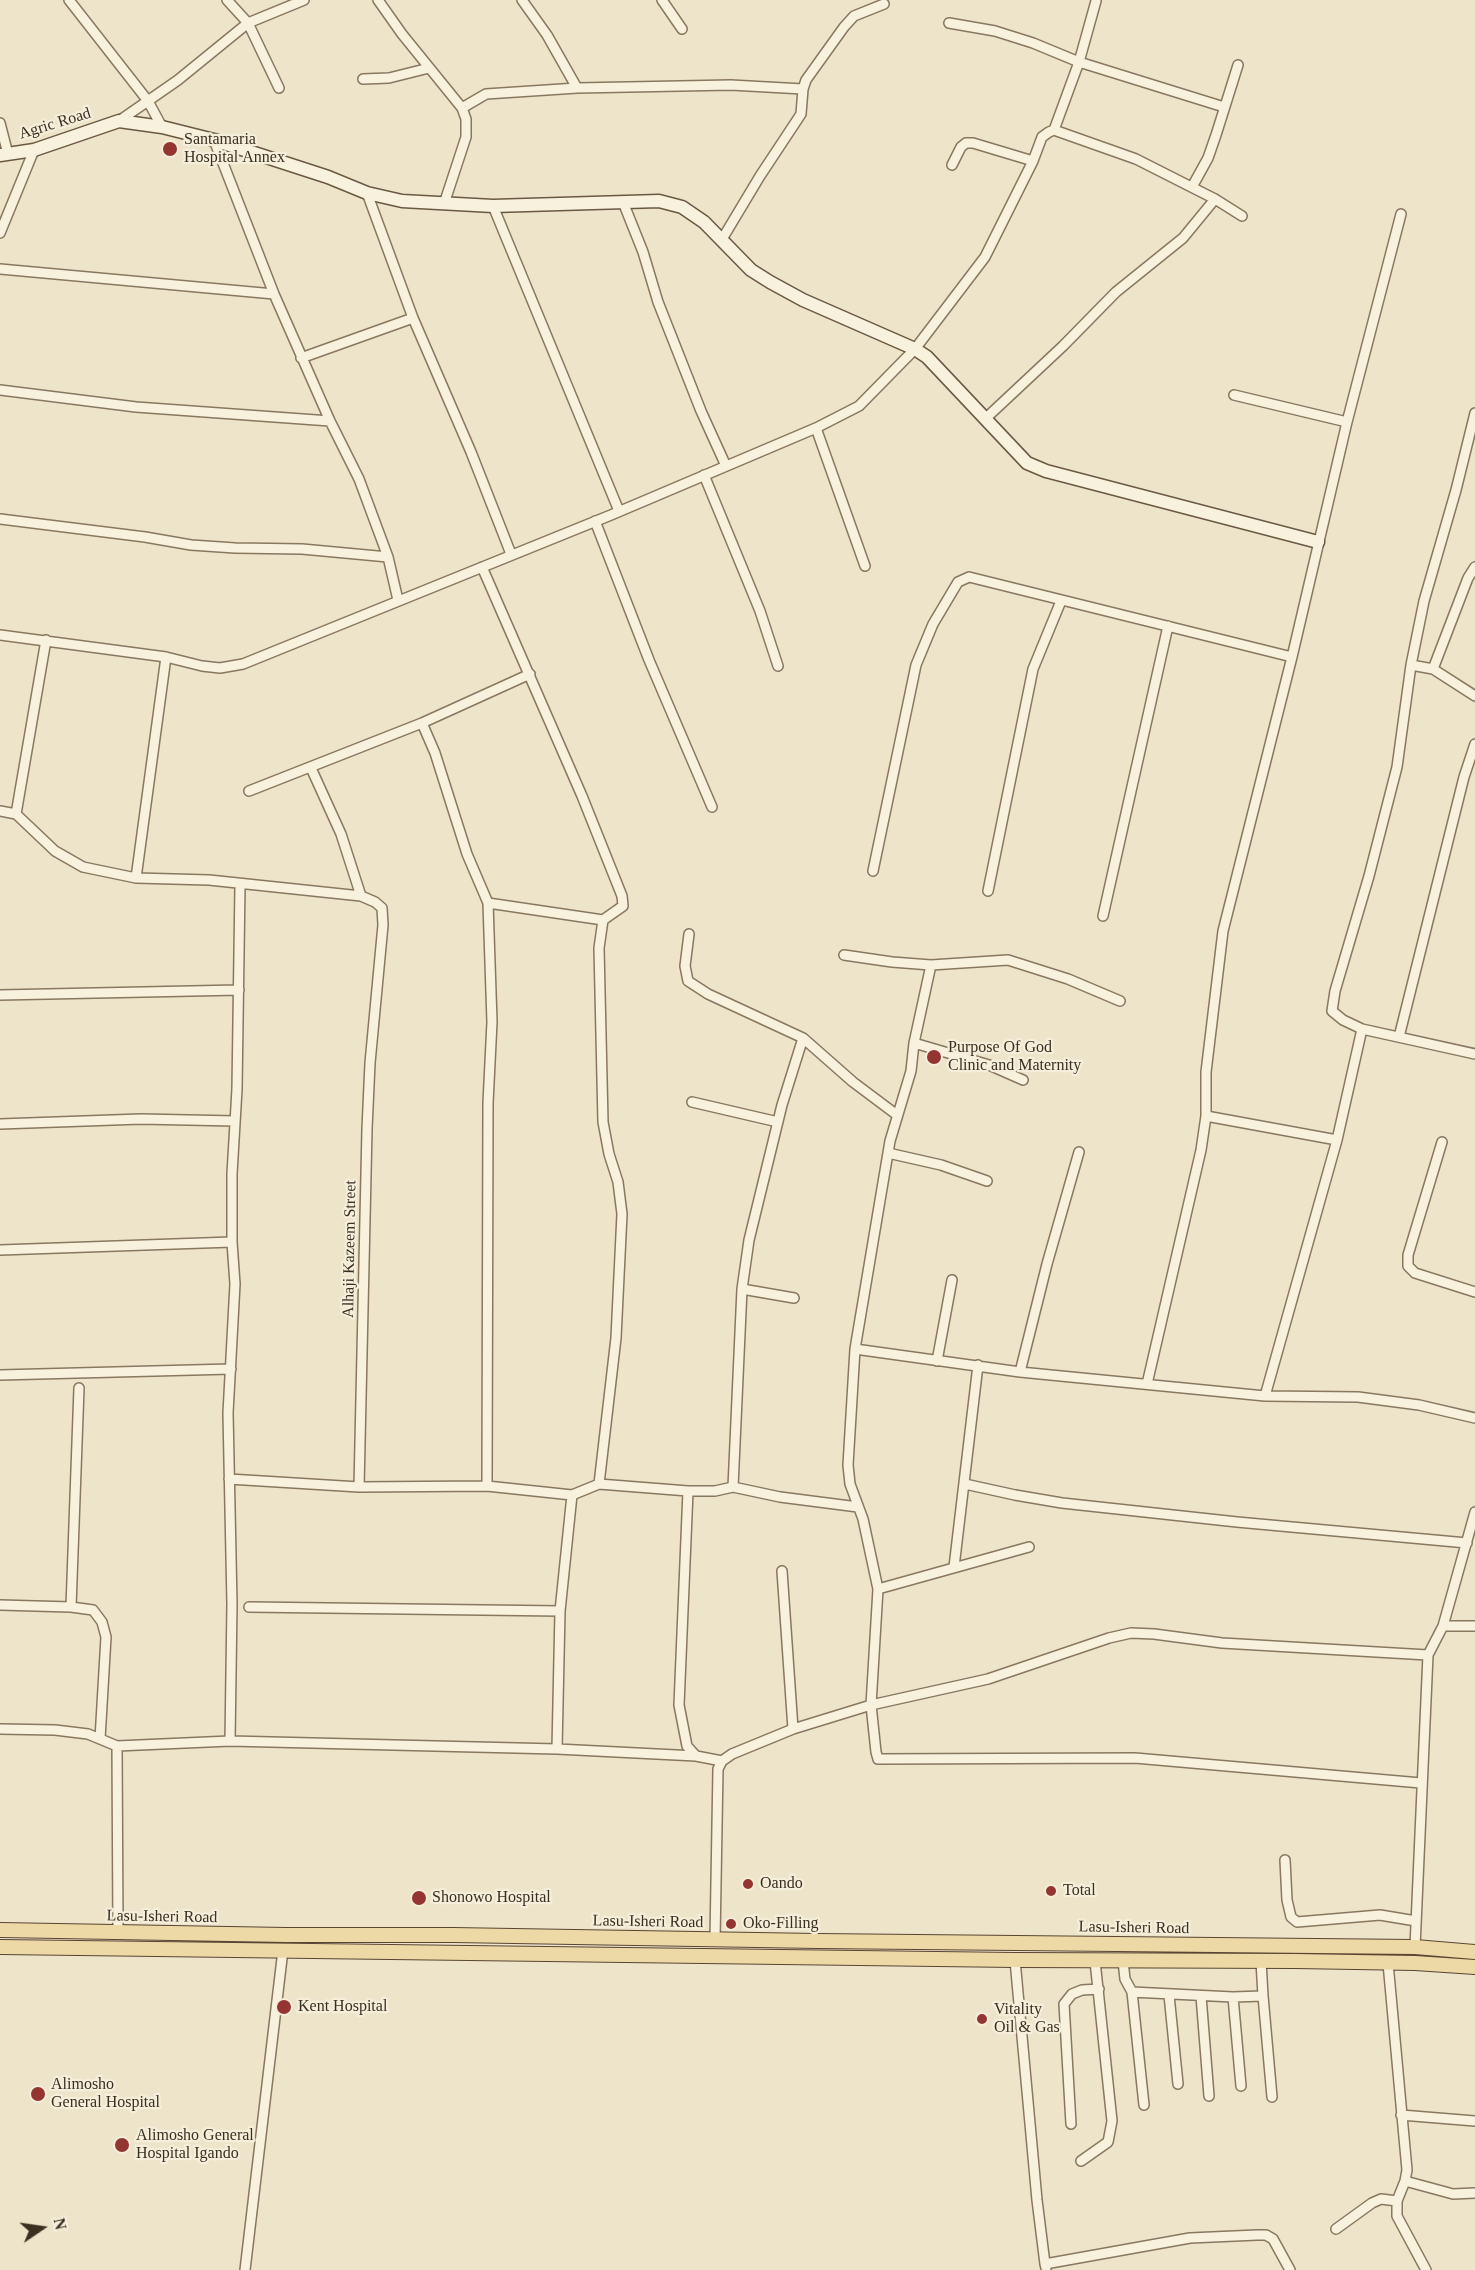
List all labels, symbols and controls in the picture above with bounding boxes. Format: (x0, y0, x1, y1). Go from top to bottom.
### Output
street label: Agric Road (17, 104, 93, 144)
place label: Santamaria Hospital Annex (184, 130, 285, 168)
marker: Santamaria Hospital Annex (161, 140, 179, 158)
place label: Purpose Of God Clinic and Maternity (948, 1038, 1081, 1076)
marker: Purpose Of God Clinic and Maternity (925, 1048, 943, 1066)
street label: Alhaji Kazeem Street (339, 1180, 361, 1318)
place label: Oando (760, 1874, 803, 1894)
marker: Oando (741, 1877, 755, 1891)
place label: Total (1063, 1881, 1096, 1901)
marker: Total (1044, 1884, 1058, 1898)
place label: Shonowo Hospital (432, 1888, 551, 1908)
marker: Shonowo Hospital (410, 1889, 428, 1907)
street label: Lasu-Isheri Road (107, 1906, 217, 1928)
street label: Lasu-Isheri Road (593, 1911, 703, 1933)
place label: Oko-Filling (743, 1914, 819, 1934)
marker: Oko-Filling (724, 1917, 738, 1931)
street label: Lasu-Isheri Road (1079, 1917, 1189, 1939)
place label: Kent Hospital (298, 1997, 387, 2017)
marker: Kent Hospital (275, 1998, 293, 2016)
place label: Vitality Oil & Gas (994, 2000, 1060, 2038)
marker: Vitality Oil & Gas (975, 2012, 989, 2026)
place label: Alimosho General Hospital (51, 2075, 160, 2113)
marker: Alimosho General Hospital (29, 2085, 47, 2103)
place label: Alimosho General Hospital Igando (136, 2126, 254, 2164)
marker: Alimosho General Hospital Igando (113, 2136, 131, 2154)
north arrow (12, 2198, 72, 2258)
text: N (50, 2216, 70, 2231)

